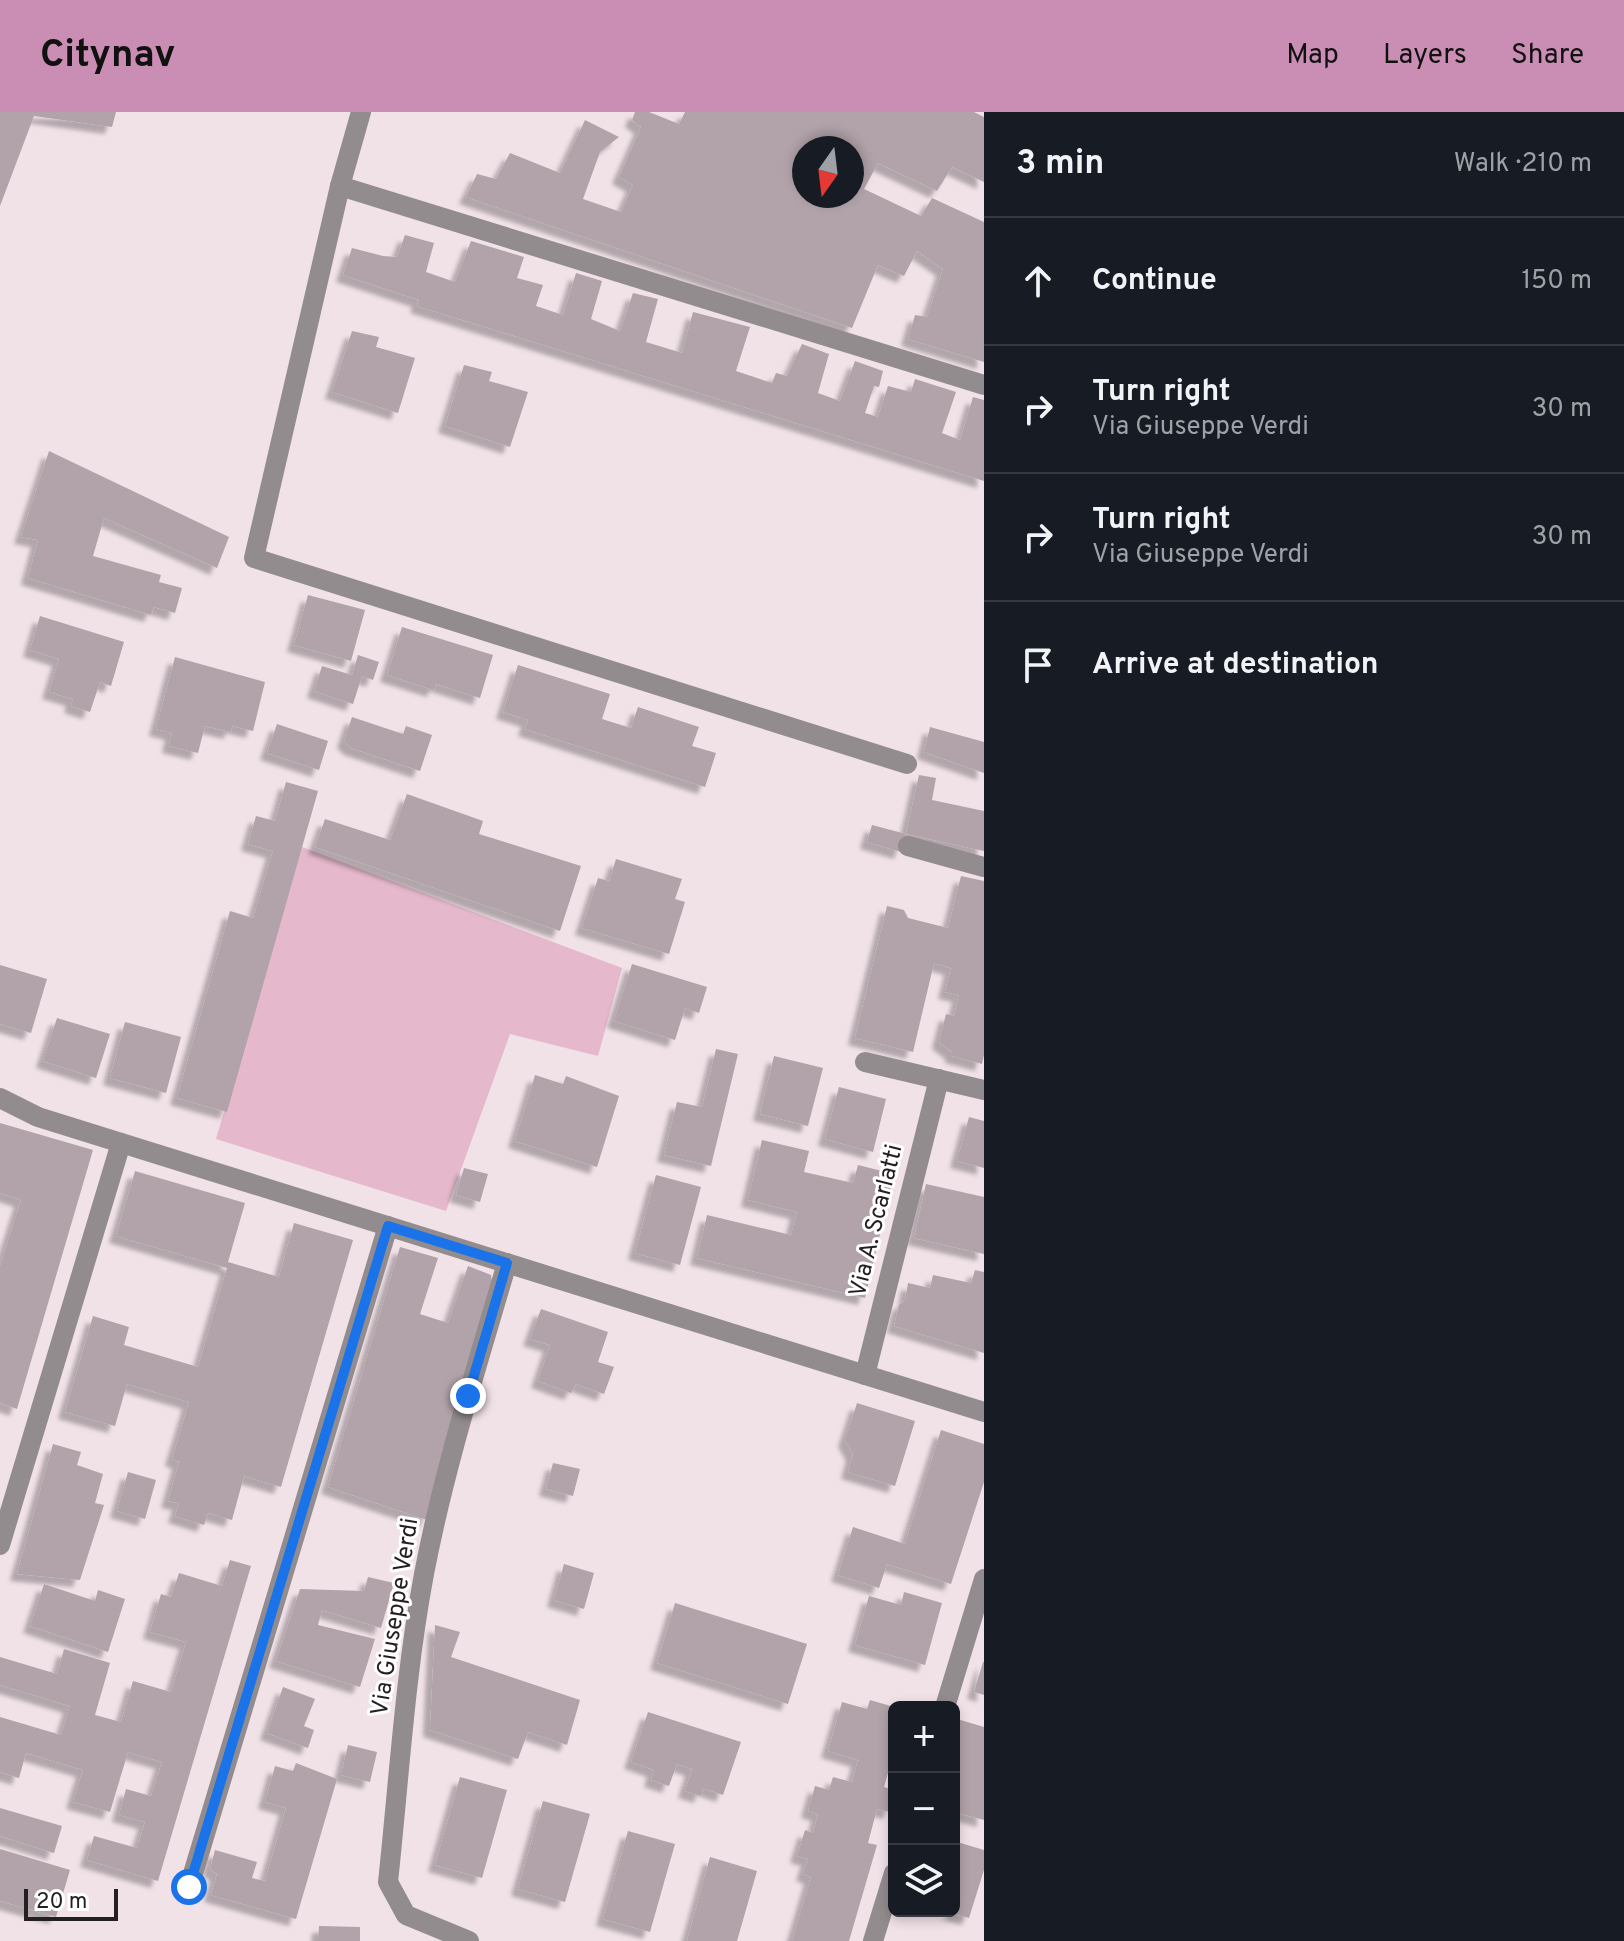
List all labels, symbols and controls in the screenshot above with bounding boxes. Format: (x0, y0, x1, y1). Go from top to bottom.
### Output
text: Citynav (40, 32, 176, 81)
text: Map (1286, 38, 1339, 74)
text: Layers (1383, 38, 1467, 74)
text: Share (1511, 38, 1584, 74)
north arrow (792, 136, 864, 208)
text: 3 min (1016, 143, 1104, 186)
text: Walk · 210 m (1454, 148, 1592, 181)
icon: ahead (1016, 259, 1060, 303)
text: Continue (1092, 263, 1217, 300)
text: 150 m (1521, 265, 1592, 298)
text: Turn right (1092, 374, 1230, 411)
icon: right (1016, 387, 1060, 431)
text: 30 m (1532, 393, 1592, 426)
text: Via Giuseppe Verdi (1092, 411, 1309, 444)
text: Turn right (1092, 502, 1230, 539)
icon: right (1016, 515, 1060, 559)
text: 30 m (1532, 521, 1592, 554)
text: Via Giuseppe Verdi (1092, 539, 1309, 572)
icon: arrive (1016, 643, 1060, 687)
text: Arrive at destination (1092, 647, 1378, 684)
street label: Via A. Scarlatti (844, 1142, 910, 1300)
route end (450, 1378, 486, 1414)
street label: Via Giuseppe Verdi (366, 1516, 426, 1718)
map controls (888, 1701, 960, 1917)
button: + (888, 1701, 960, 1773)
button: − (888, 1773, 960, 1845)
button: layers (888, 1845, 960, 1917)
route start (171, 1869, 207, 1905)
scale bar (24, 1885, 118, 1921)
text: 20 m (36, 1889, 87, 1916)

